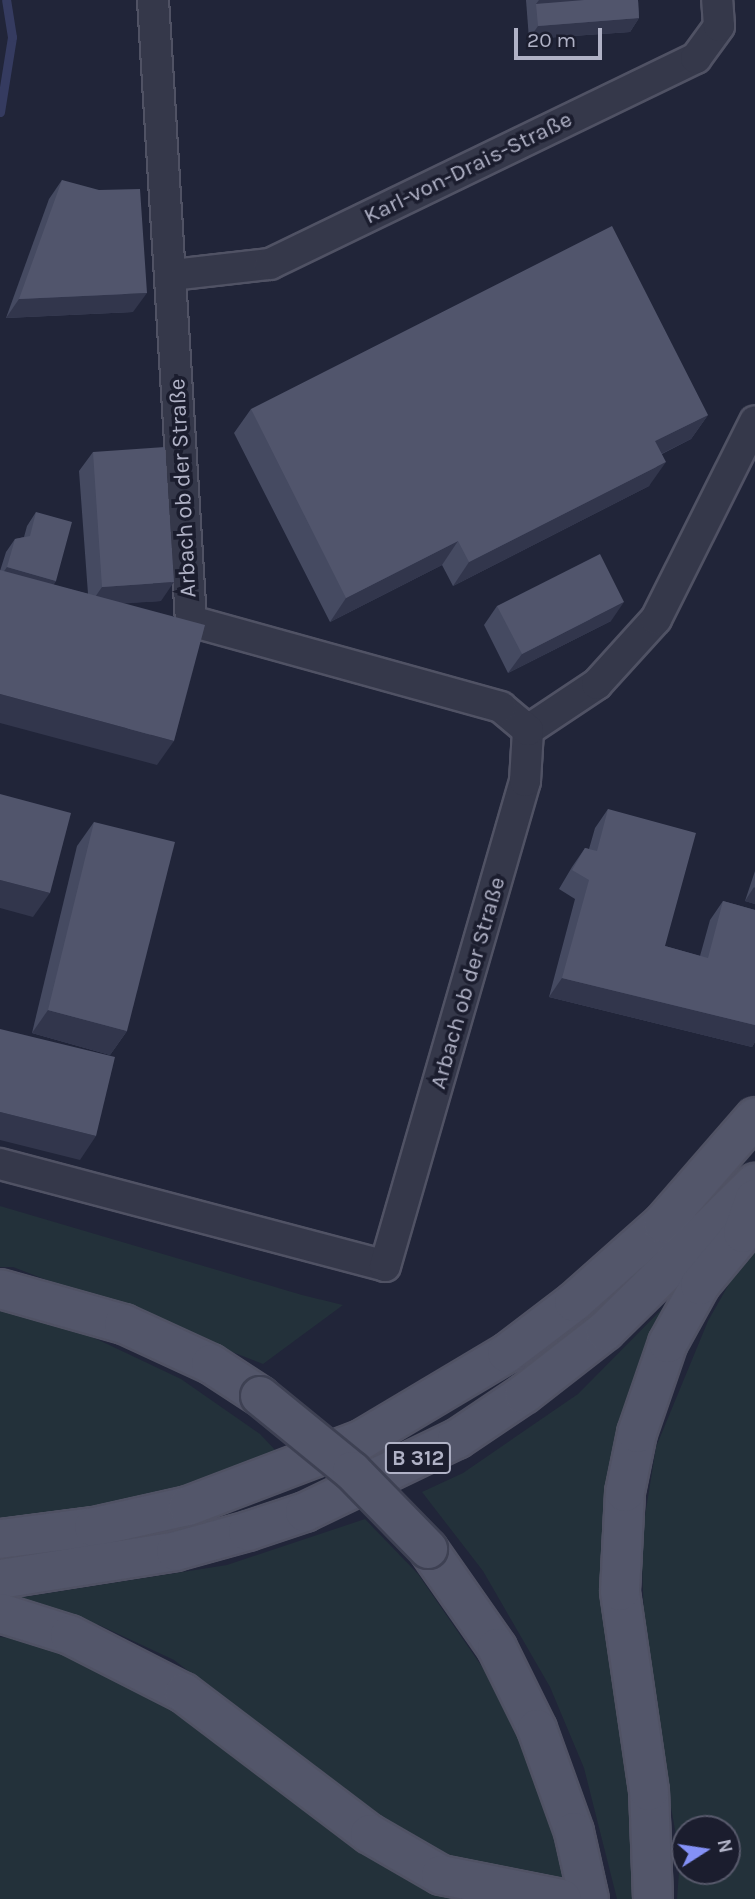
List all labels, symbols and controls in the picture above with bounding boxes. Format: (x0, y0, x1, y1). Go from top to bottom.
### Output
scale bar (517, 14, 604, 58)
text: 20 m (527, 28, 576, 52)
street label: Karl-von-Drais-Straße (360, 106, 576, 230)
street label: Arbach ob der Straße (163, 378, 203, 598)
street label: Arbach ob der Straße (425, 874, 511, 1092)
road number: B 312 (385, 1440, 451, 1476)
north arrow (671, 1815, 741, 1885)
text: N (712, 1837, 737, 1855)

